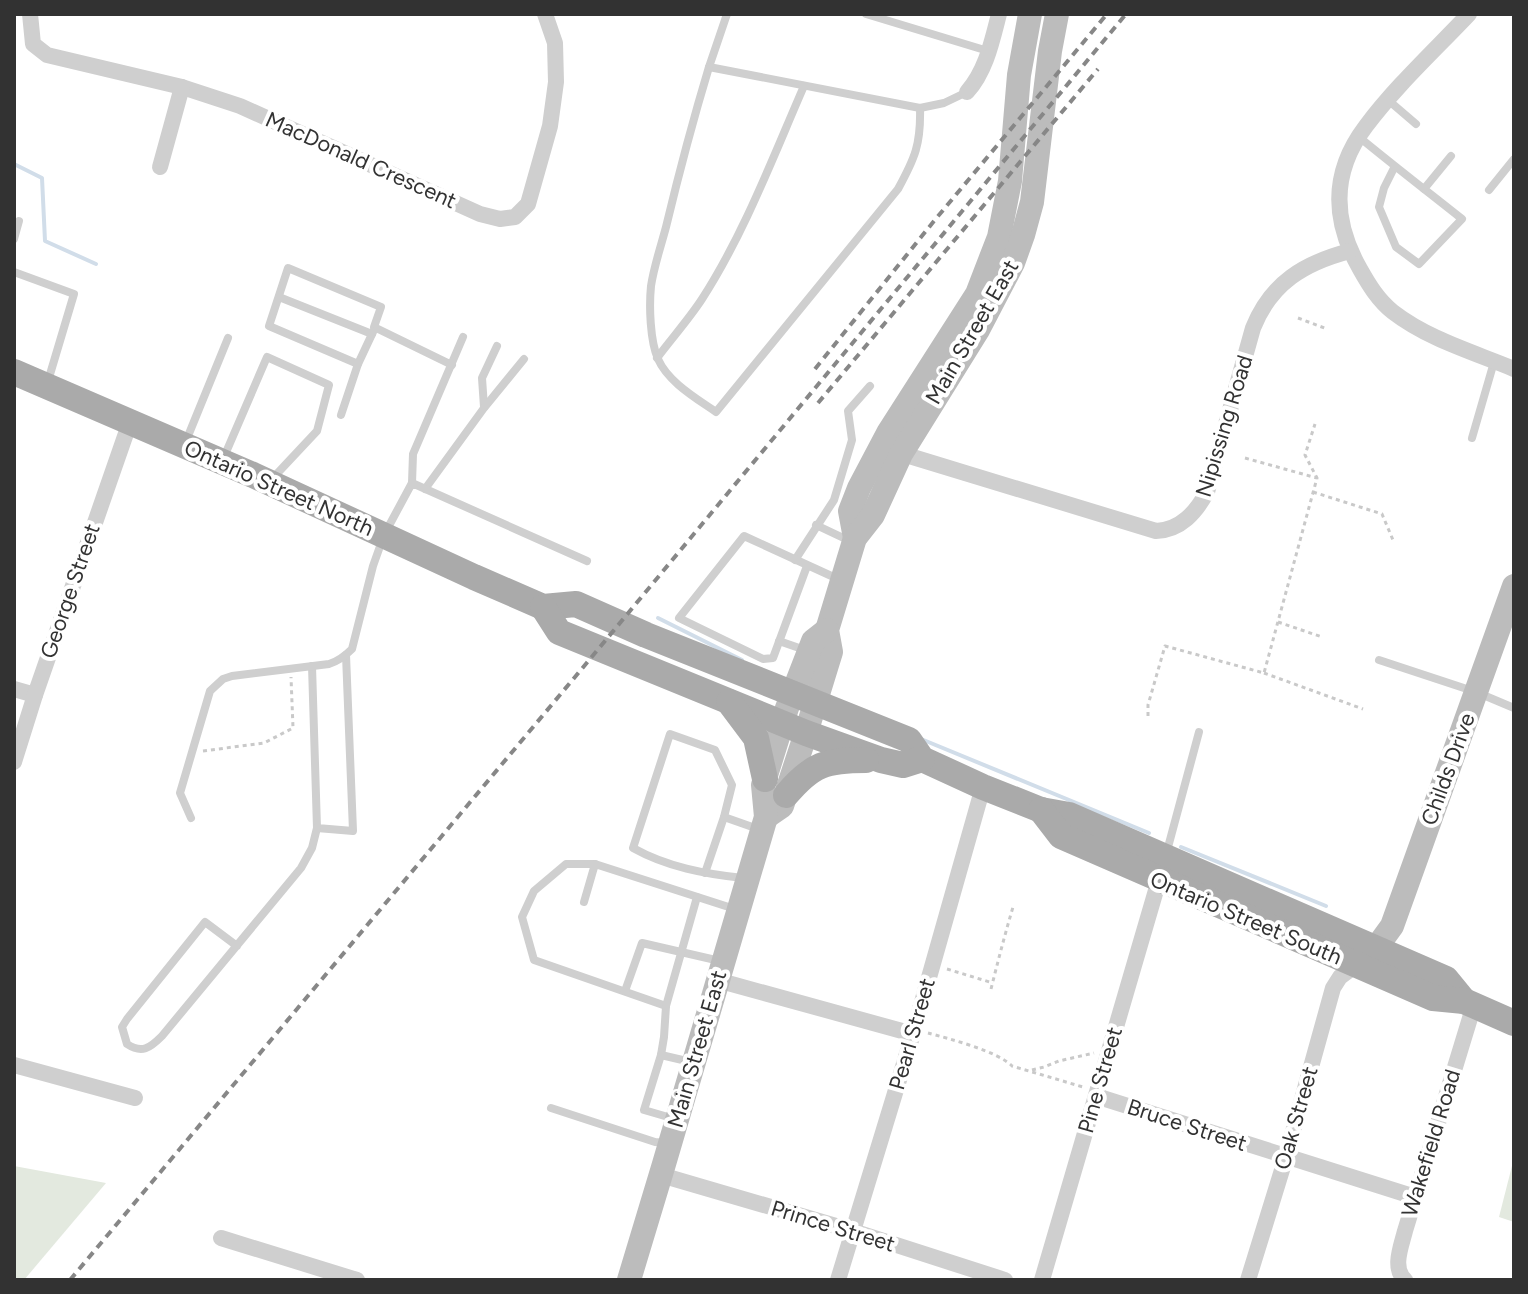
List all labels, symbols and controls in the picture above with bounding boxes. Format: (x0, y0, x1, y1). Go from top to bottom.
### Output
street label: MacDonald Crescent (261, 106, 461, 214)
street label: Main Street East (920, 255, 1024, 409)
street label: Nipissing Road (1190, 352, 1258, 500)
street label: Ontario Street North (180, 434, 378, 542)
street label: George Street (34, 520, 106, 662)
street label: Childs Drive (1415, 709, 1481, 829)
street label: Ontario Street South (1146, 865, 1346, 971)
street label: Main Street East (662, 967, 732, 1131)
street label: Pearl Street (883, 975, 941, 1093)
street label: Pine Street (1072, 1024, 1128, 1136)
street label: Oak Street (1268, 1063, 1324, 1173)
street label: Wakefield Road (1396, 1066, 1466, 1220)
street label: Bruce Street (1124, 1093, 1250, 1157)
street label: Prince Street (768, 1194, 898, 1258)

